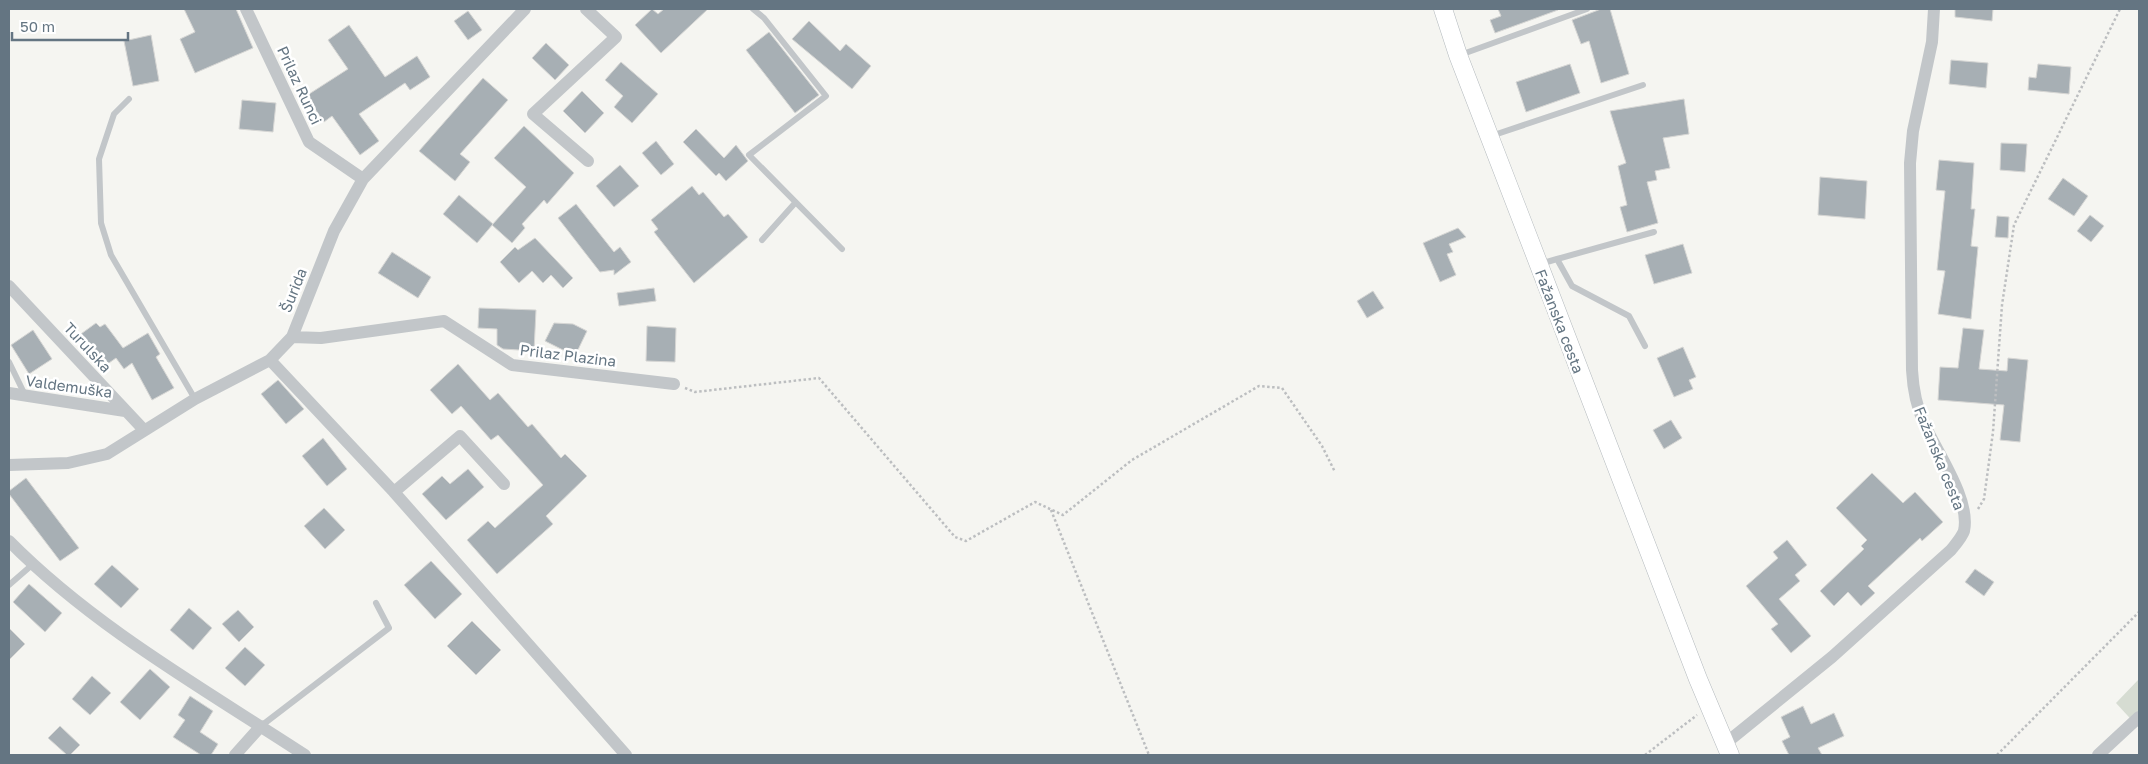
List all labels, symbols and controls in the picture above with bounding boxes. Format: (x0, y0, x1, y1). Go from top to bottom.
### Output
scale bar (12, 10, 129, 42)
text: 50 m (20, 17, 55, 35)
street label: Prilaz Runci (274, 43, 326, 127)
street label: Šurida (276, 265, 310, 315)
street label: Fažanska cesta (1532, 266, 1588, 376)
street label: Turulska (60, 318, 116, 376)
street label: Prilaz Plazina (519, 340, 617, 370)
street label: Valdemuška (25, 371, 113, 401)
street label: Fažanska cesta (1911, 404, 1969, 512)

